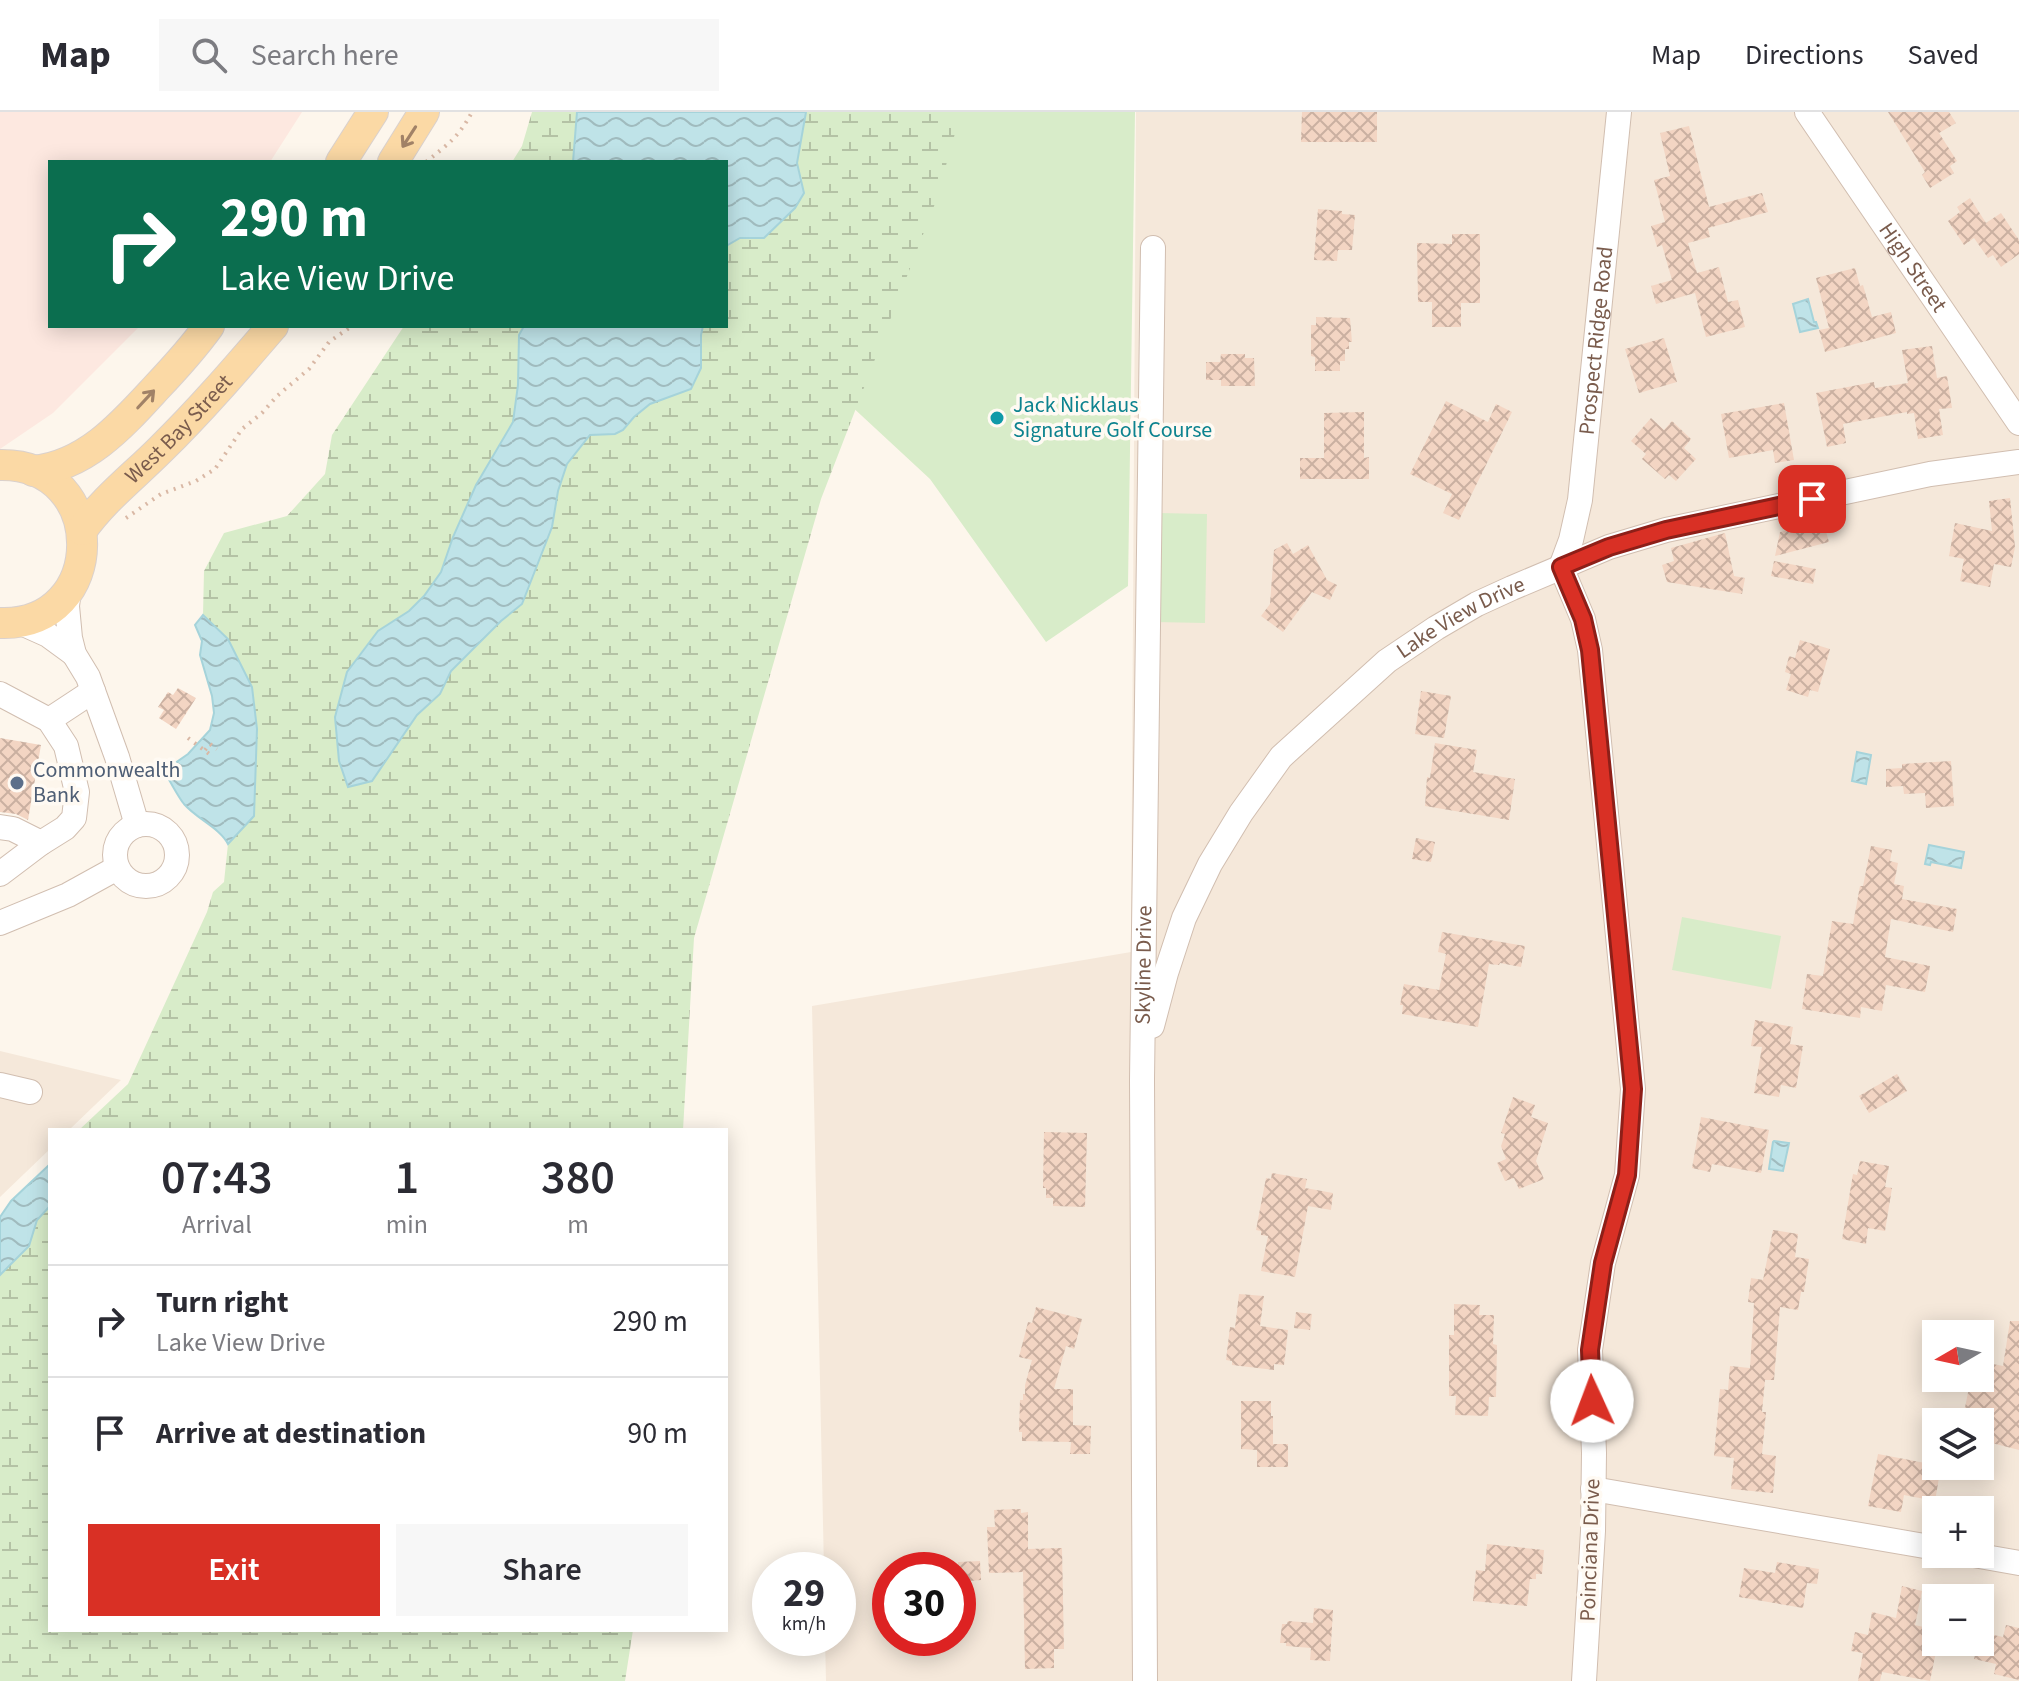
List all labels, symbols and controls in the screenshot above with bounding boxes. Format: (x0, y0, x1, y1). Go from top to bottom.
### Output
search box (159, 19, 719, 91)
text: Map (40, 28, 111, 82)
icon: search (187, 33, 231, 77)
text: Search here (251, 34, 399, 77)
text: Map (1651, 35, 1701, 75)
text: Directions (1745, 35, 1864, 75)
text: Saved (1908, 35, 1979, 75)
one-way arrow (400, 125, 416, 148)
text: 290 m (220, 179, 368, 258)
icon: right (88, 192, 192, 296)
street label: High Street (1871, 216, 1955, 319)
street label: Prospect Ridge Road (1571, 245, 1621, 436)
text: Lake View Drive (220, 253, 454, 304)
street label: West Bay Street (118, 367, 240, 491)
place label: Jack Nicklaus Signature Golf Course (1013, 389, 1212, 446)
one-way arrow (136, 390, 154, 410)
marker: Jack Nicklaus Signature Golf Course (988, 409, 1006, 427)
pin (1778, 465, 1846, 533)
icon: arrive (1790, 477, 1834, 521)
street label: Lake View Drive (1390, 568, 1530, 666)
place label: Commonwealth Bank (33, 754, 180, 811)
marker: Commonwealth Bank (8, 774, 26, 792)
street label: Skyline Drive (1127, 905, 1160, 1025)
text: 07:43 (161, 1144, 273, 1212)
text: 1 (395, 1144, 419, 1212)
text: 380 (541, 1144, 615, 1212)
text: Arrival (182, 1206, 252, 1243)
text: min (386, 1206, 428, 1243)
text: m (567, 1206, 589, 1243)
text: Turn right (156, 1281, 288, 1324)
icon: right (88, 1299, 132, 1343)
text: 290 m (612, 1300, 688, 1343)
north arrow (1922, 1320, 1994, 1392)
map controls (1922, 1320, 1994, 1656)
text: Lake View Drive (156, 1324, 325, 1361)
position arrow (1550, 1359, 1634, 1443)
button: layers (1922, 1408, 1994, 1480)
icon: arrive (88, 1411, 132, 1455)
text: Arrive at destination (156, 1412, 426, 1455)
text: 90 m (627, 1412, 688, 1455)
street label: Poinciana Drive (1572, 1478, 1608, 1622)
button: + (1922, 1496, 1994, 1568)
button: Exit (88, 1524, 380, 1616)
button: Share (396, 1524, 688, 1616)
speed limit sign: 30 (872, 1552, 976, 1656)
text: 29 (783, 1565, 825, 1622)
button: − (1922, 1584, 1994, 1656)
text: km/h (782, 1610, 826, 1638)

